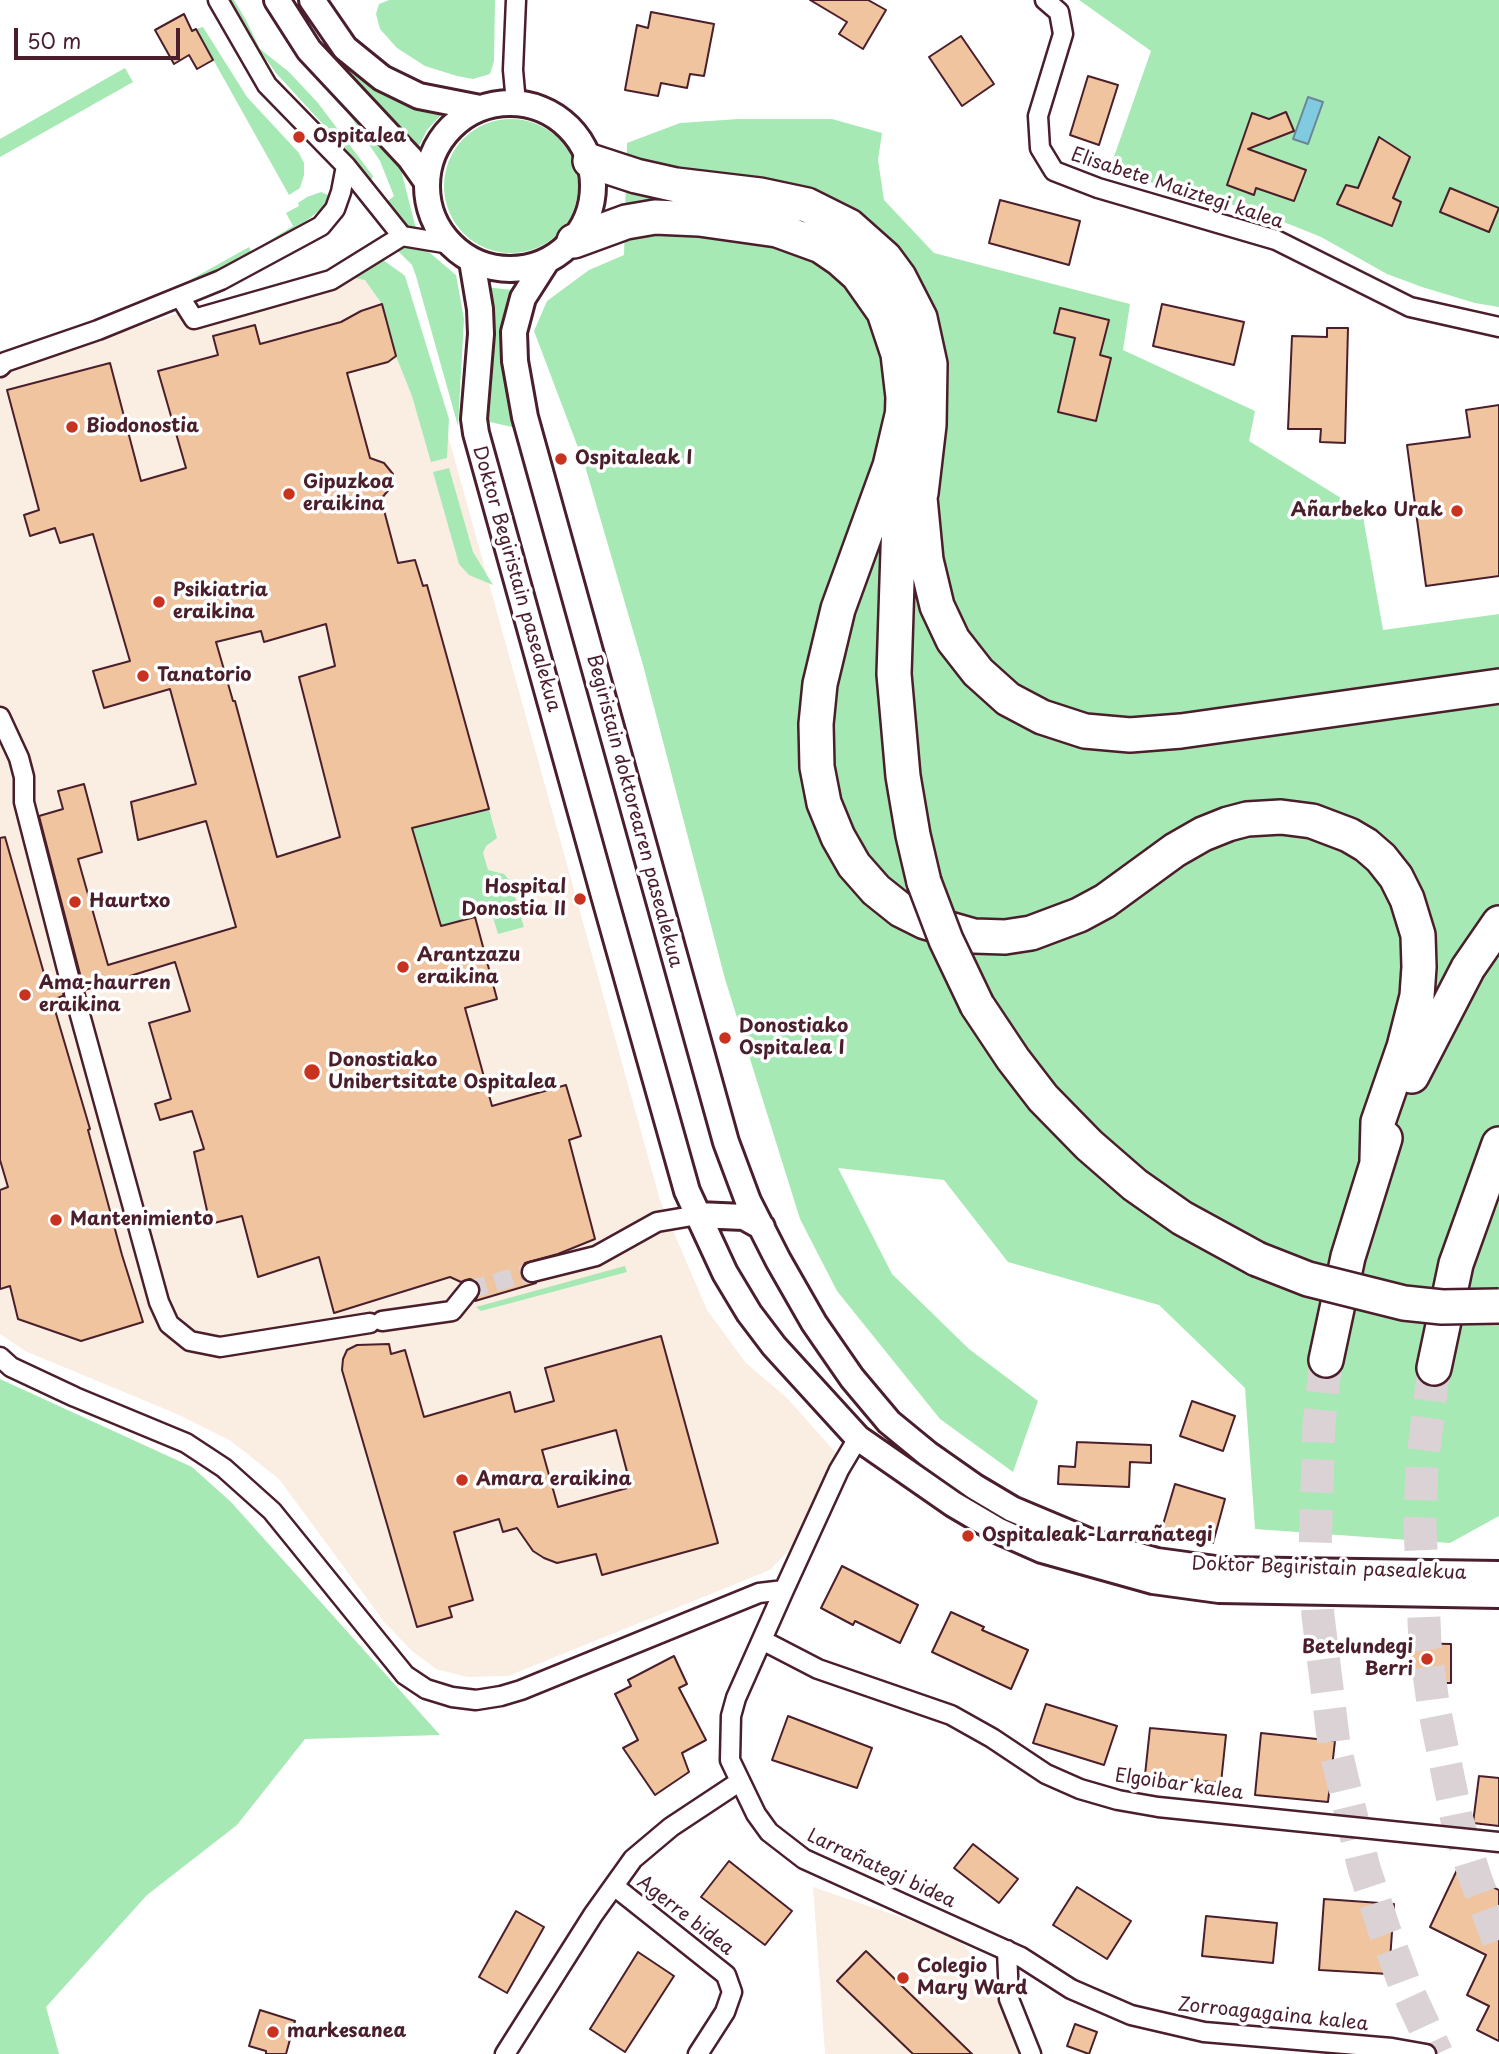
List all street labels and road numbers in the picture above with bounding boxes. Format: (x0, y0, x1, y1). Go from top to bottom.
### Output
street label: Elisabete Maiztegi kalea (1068, 144, 1286, 234)
street label: Doktor Begiristain pasealekua (467, 444, 565, 714)
street label: Begiristain doktorearen pasealekua (581, 652, 687, 970)
street label: Doktor Begiristain pasealekua (1191, 1553, 1467, 1585)
street label: Elgoibar kalea (1113, 1765, 1245, 1805)
street label: Larrañategi bidea (803, 1825, 959, 1913)
street label: Agerre bidea (632, 1871, 738, 1961)
street label: Zorroagagaina kalea (1177, 1994, 1369, 2036)

